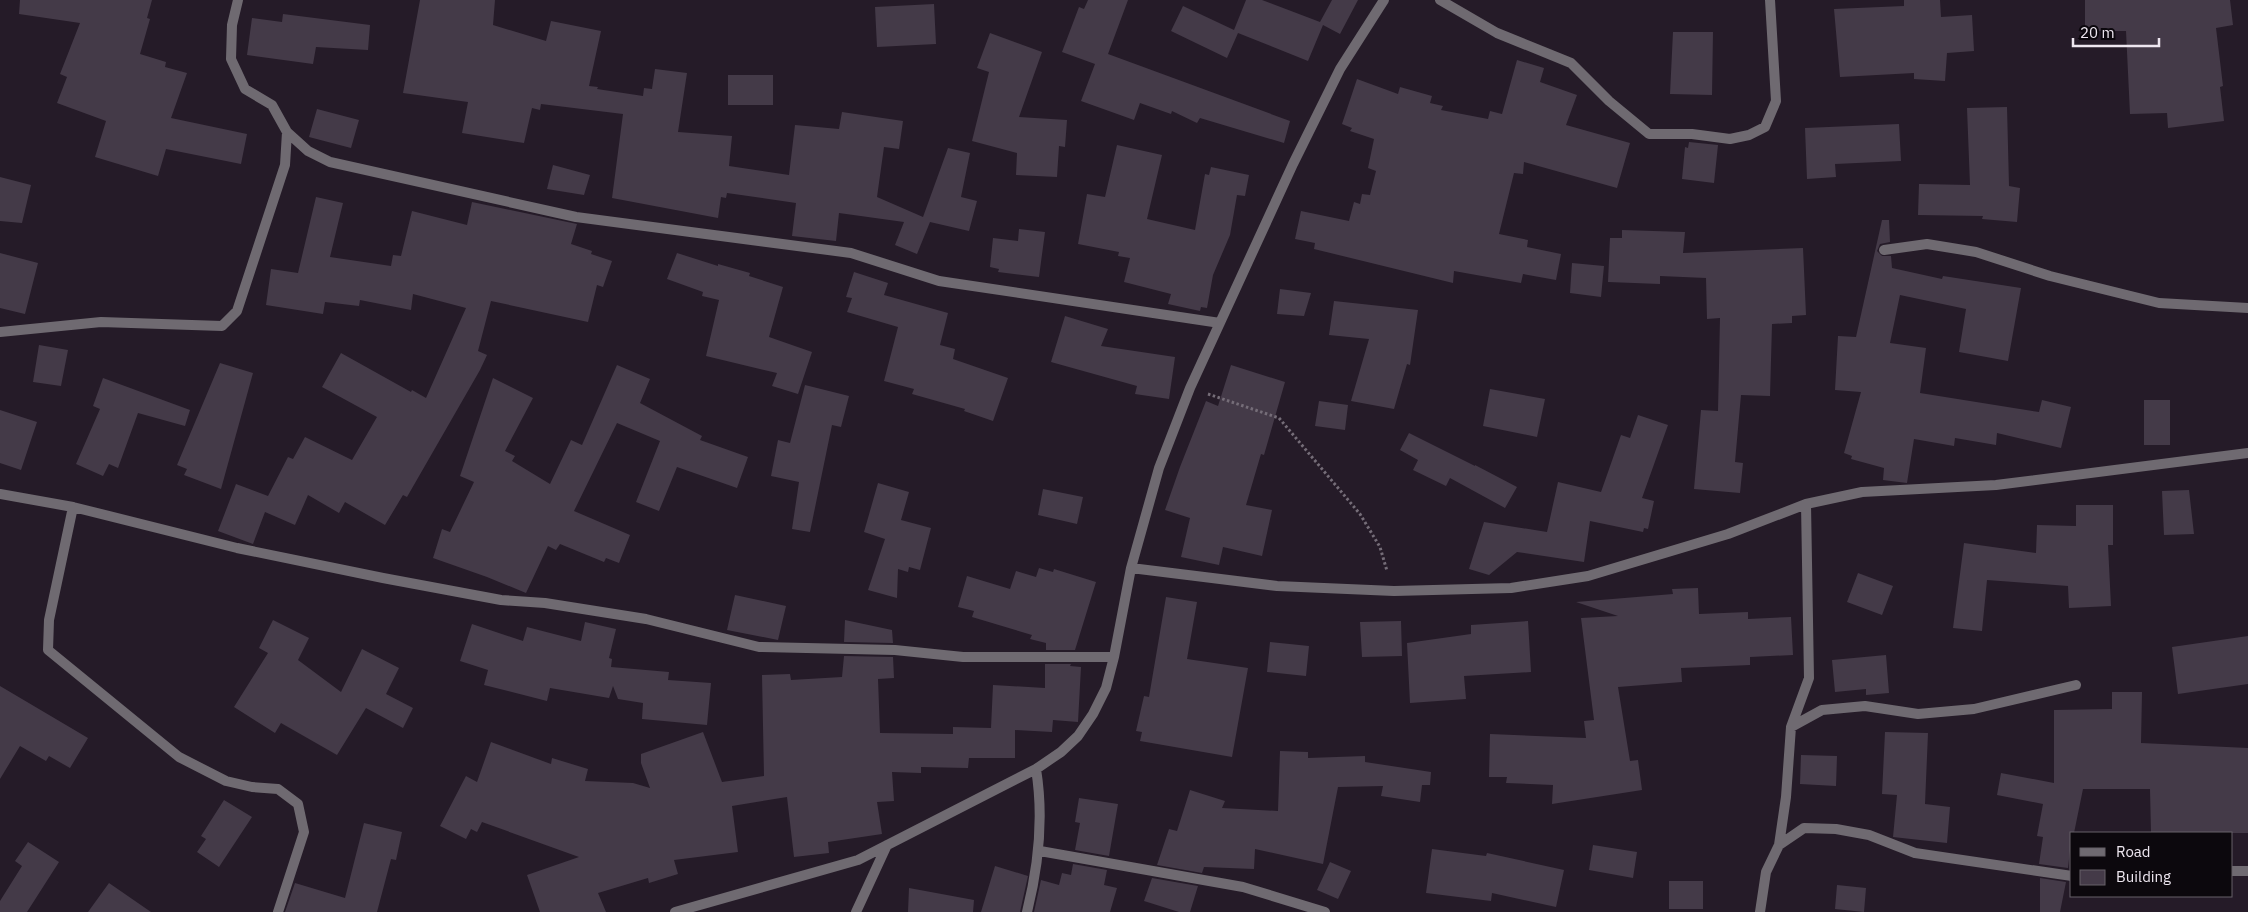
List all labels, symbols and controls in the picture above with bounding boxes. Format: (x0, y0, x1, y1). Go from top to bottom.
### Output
scale bar (2073, 15, 2159, 47)
text: 20 m (2080, 23, 2115, 42)
legend (2070, 832, 2233, 897)
text: Road (2116, 842, 2151, 861)
text: Building (2116, 867, 2171, 886)

